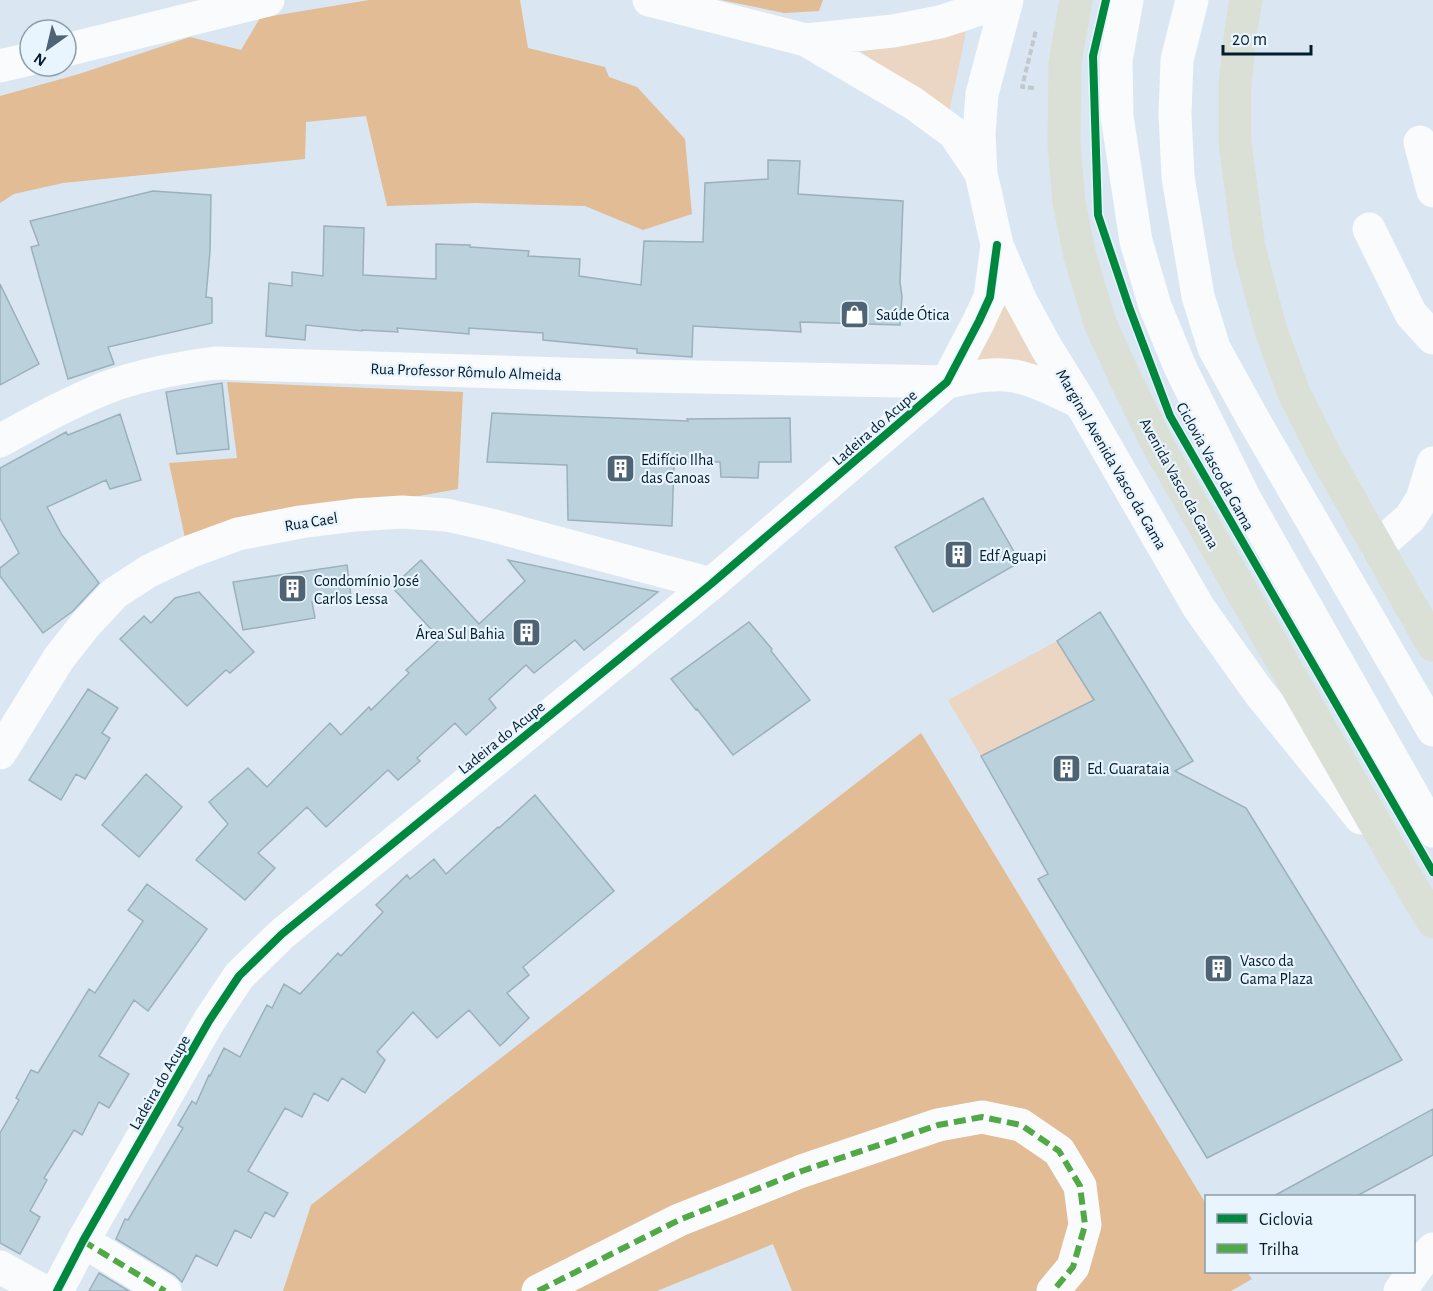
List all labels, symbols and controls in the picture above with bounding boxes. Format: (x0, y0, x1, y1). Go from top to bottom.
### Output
north arrow (18, 18, 78, 78)
scale bar (1223, 18, 1312, 56)
text: 20 m (1232, 31, 1267, 49)
text: N (31, 50, 49, 69)
shop icon: Saúde Ótica (839, 298, 871, 330)
place label: Saúde Ótica (876, 305, 950, 323)
street label: Rua Professor Rômulo Almeida (370, 361, 562, 383)
street label: Marginal Avenida Vasco da Gama (1053, 367, 1169, 552)
street label: Ladeira do Acupe (829, 387, 920, 469)
street label: Ciclovia Vasco da Gama (1173, 400, 1257, 533)
street label: Avenida Vasco da Gama (1137, 415, 1222, 551)
building icon: Edifício Ilha das Canoas (604, 452, 636, 484)
place label: Edifício Ilha das Canoas (641, 452, 714, 486)
street label: Rua Cael (283, 510, 339, 534)
building icon: Edf Aguapi (942, 539, 974, 571)
place label: Edf Aguapi (979, 548, 1047, 564)
building icon: Condomínio José Carlos Lessa (277, 573, 309, 605)
place label: Condomínio José Carlos Lessa (314, 573, 419, 607)
building icon: Área Sul Bahia (510, 617, 542, 649)
place label: Área Sul Bahia (415, 624, 505, 642)
street label: Ladeira do Acupe (455, 698, 548, 777)
building icon: Ed. Guarataia (1050, 752, 1082, 784)
place label: Ed. Guarataia (1087, 761, 1170, 777)
building icon: Vasco da Gama Plaza (1203, 953, 1235, 985)
place label: Vasco da Gama Plaza (1240, 953, 1313, 987)
street label: Ladeira do Acupe (126, 1033, 193, 1132)
legend (1205, 1195, 1415, 1273)
text: Ciclovia (1259, 1211, 1313, 1229)
text: Trilha (1259, 1241, 1299, 1259)

